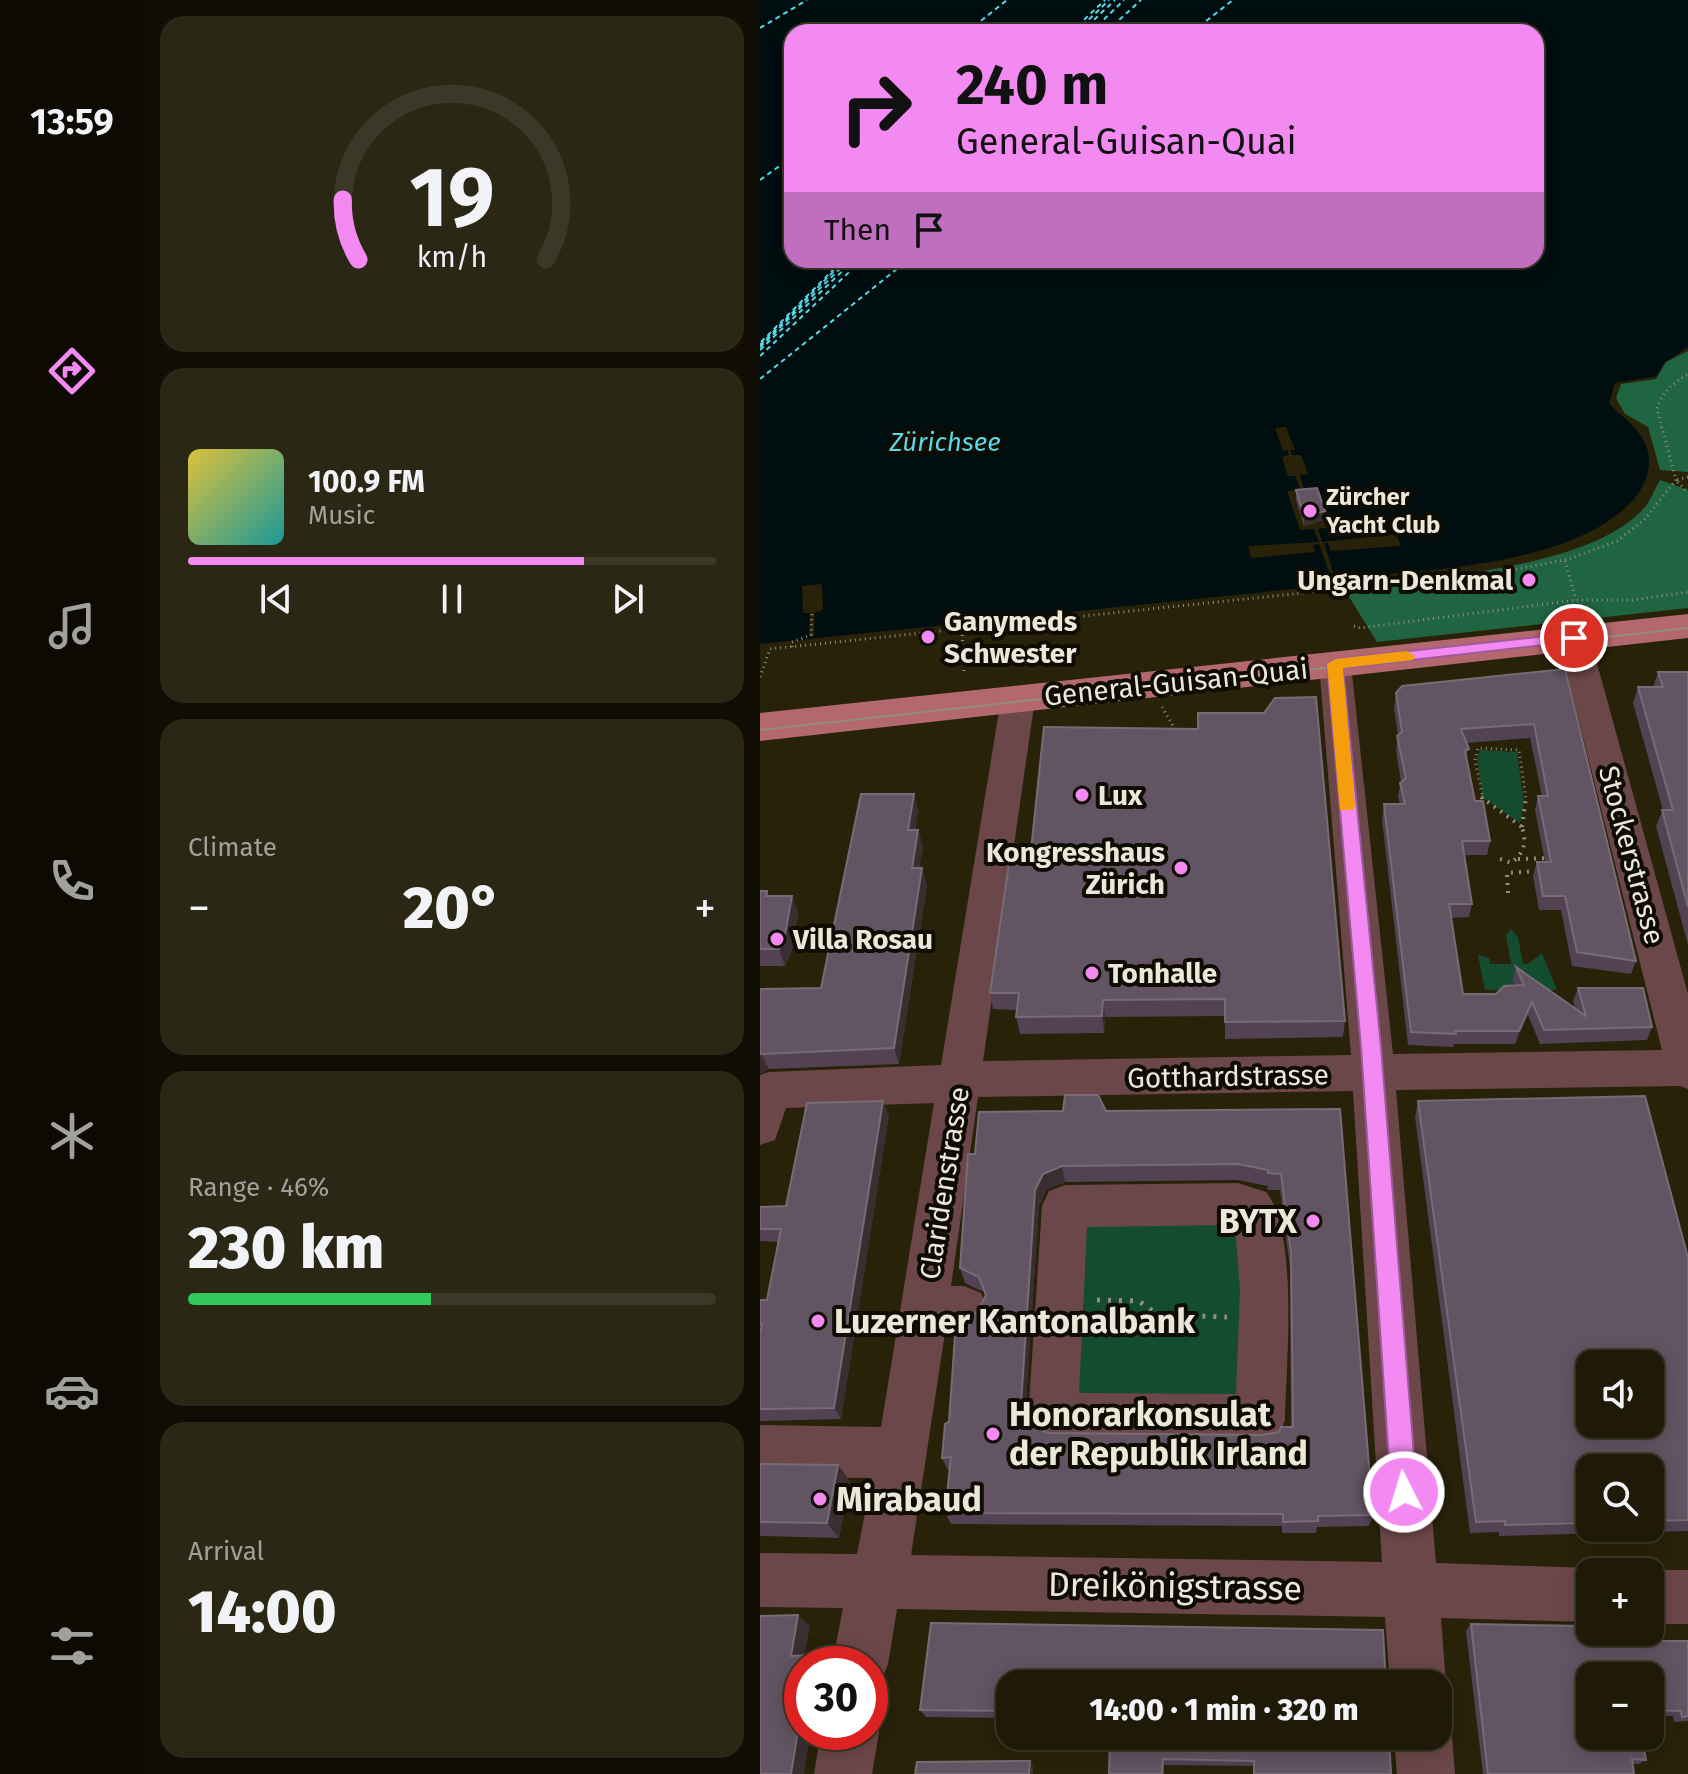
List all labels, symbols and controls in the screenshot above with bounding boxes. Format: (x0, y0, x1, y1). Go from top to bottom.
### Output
text: 240 m (956, 52, 1108, 119)
icon: right (824, 56, 928, 160)
text: 13:59 (30, 100, 114, 144)
text: General-Guisan-Quai (956, 120, 1297, 164)
text: 19 (409, 147, 495, 247)
icon: arrive (907, 208, 951, 252)
text: Then (824, 212, 891, 248)
text: km/h (417, 240, 487, 275)
icon: directions (44, 343, 100, 399)
water label: Zürichsee (888, 427, 1001, 458)
text: 100.9 FM (308, 464, 425, 500)
place label: Zürcher Yacht Club (1325, 483, 1440, 539)
text: Music (308, 500, 375, 531)
marker: Zürcher Yacht Club (1301, 502, 1319, 520)
place label: Ungarn-Denkmal (1297, 564, 1514, 597)
marker: Ungarn-Denkmal (1520, 571, 1538, 589)
icon: previous (254, 577, 298, 621)
icon: pause (430, 577, 474, 621)
icon: next (606, 577, 650, 621)
icon: music (44, 598, 100, 654)
pin (1540, 604, 1608, 672)
place label: Ganymeds Schwester (944, 605, 1077, 670)
icon: arrive (1552, 616, 1596, 660)
marker: Ganymeds Schwester (919, 628, 937, 646)
street label: General-Guisan-Quai (1043, 652, 1310, 713)
street label: Stockerstrasse (1592, 762, 1671, 948)
place label: Lux (1098, 779, 1143, 812)
marker: Lux (1073, 786, 1091, 804)
text: Climate (188, 832, 277, 863)
place label: Kongresshaus Zürich (986, 836, 1165, 901)
icon: phone (44, 853, 100, 909)
marker: Kongresshaus Zürich (1172, 859, 1190, 877)
text: 20° (403, 872, 501, 944)
text: − (188, 882, 210, 935)
text: + (694, 882, 716, 935)
place label: Villa Rosau (792, 923, 933, 956)
marker: Villa Rosau (768, 930, 786, 948)
place label: Tonhalle (1108, 957, 1217, 990)
marker: Tonhalle (1083, 964, 1101, 982)
street label: Gotthardstrasse (1127, 1058, 1329, 1095)
street label: Claridenstrasse (913, 1084, 976, 1282)
icon: climate (44, 1108, 100, 1164)
text: Range · 46% (188, 1172, 329, 1203)
place label: BYTX (1219, 1201, 1297, 1242)
text: 230 km (188, 1212, 384, 1284)
marker: BYTX (1304, 1212, 1322, 1230)
place label: Luzerner Kantonalbank (834, 1301, 1196, 1342)
marker: Luzerner Kantonalbank (809, 1312, 827, 1330)
map controls (1576, 1350, 1664, 1750)
button: sound (1576, 1350, 1664, 1438)
icon: car (44, 1363, 100, 1419)
place label: Honorarkonsulat der Republik Irland (1009, 1394, 1308, 1474)
marker: Honorarkonsulat der Republik Irland (984, 1425, 1002, 1443)
position arrow (1362, 1450, 1446, 1534)
button: search (1576, 1454, 1664, 1542)
place label: Mirabaud (836, 1479, 982, 1520)
marker: Mirabaud (811, 1490, 829, 1508)
text: Arrival (188, 1536, 264, 1567)
button: + (1576, 1558, 1664, 1646)
street label: Dreikönigstrasse (1048, 1564, 1302, 1609)
text: 14:00 (188, 1576, 337, 1648)
icon: filters (44, 1618, 100, 1674)
speed limit sign: 30 (784, 1646, 888, 1750)
button: − (1576, 1662, 1664, 1750)
text: 14:00 · 1 min · 320 m (1089, 1692, 1359, 1728)

